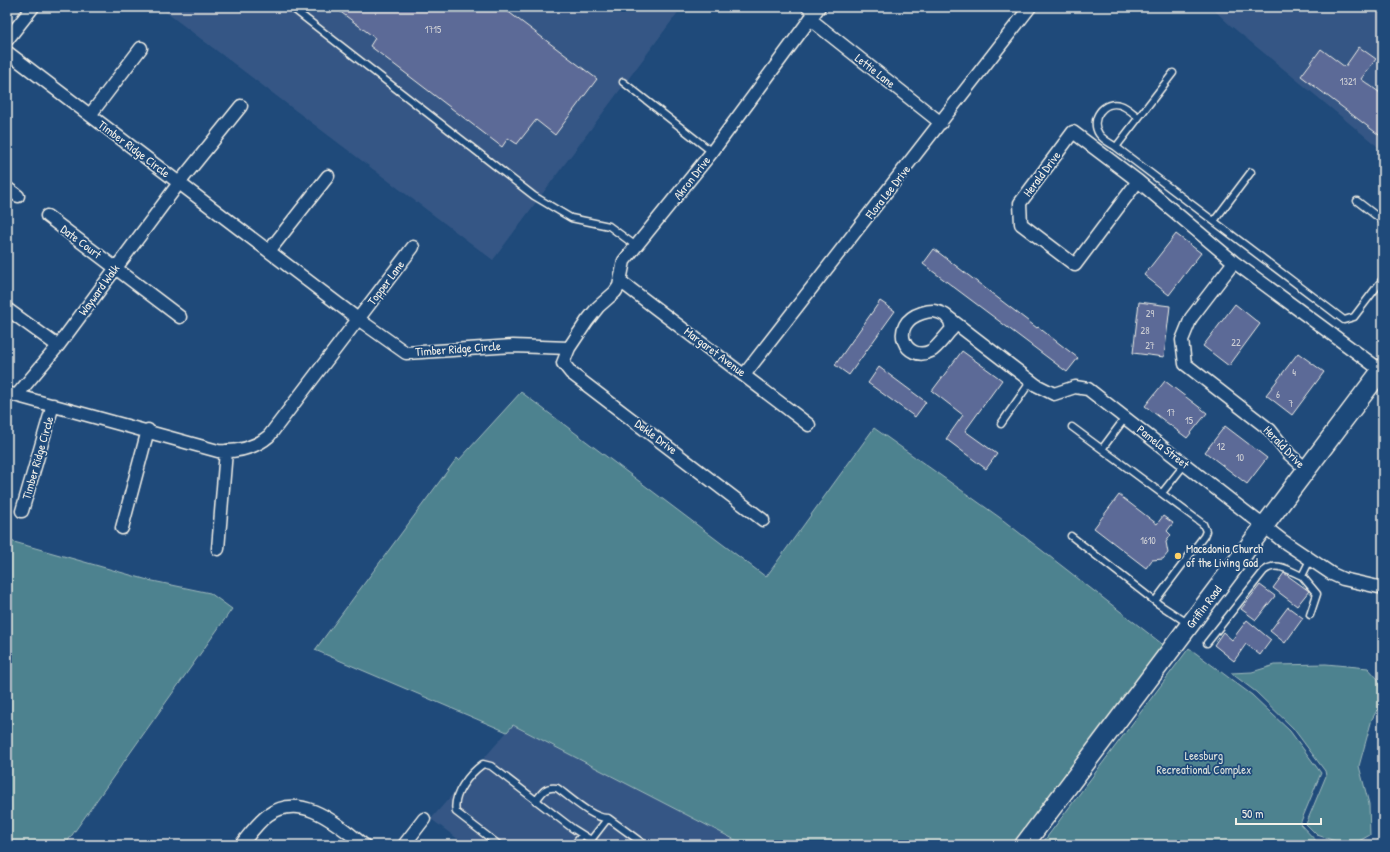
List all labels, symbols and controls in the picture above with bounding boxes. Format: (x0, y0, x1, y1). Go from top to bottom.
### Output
house number: 1715 (425, 23, 442, 36)
street label: Lettie Lane (852, 49, 899, 92)
house number: 1321 (1340, 75, 1357, 88)
street label: Timber Ridge Circle (95, 116, 174, 181)
street label: Herald Drive (1019, 147, 1064, 200)
street label: Akron Drive (669, 152, 714, 203)
street label: Flora Lee Drive (861, 161, 914, 223)
street label: Date Court (57, 221, 106, 263)
street label: Topper Lane (363, 257, 408, 309)
street label: Wayward Walk (74, 261, 123, 319)
house number: 29 (1146, 307, 1155, 320)
street label: Margaret Avenue (681, 323, 750, 381)
house number: 28 (1140, 324, 1150, 337)
house number: 22 (1231, 336, 1241, 349)
street label: Timber Ridge Circle (415, 337, 502, 360)
house number: 27 (1145, 339, 1155, 352)
house number: 4 (1292, 366, 1296, 379)
house number: 6 (1276, 388, 1280, 401)
house number: 7 (1289, 397, 1294, 410)
house number: 17 (1167, 406, 1175, 419)
street label: Timber Ridge Circle (18, 414, 58, 501)
house number: 15 (1185, 414, 1194, 427)
street label: Dekle Drive (632, 415, 681, 458)
street label: Pamela Street (1134, 421, 1194, 473)
street label: Herald Drive (1260, 422, 1309, 472)
house number: 12 (1217, 440, 1225, 453)
house number: 10 (1236, 451, 1245, 464)
house number: 1610 (1140, 534, 1156, 547)
place label: Macedonia Church of the Living God (1186, 540, 1263, 571)
marker: Macedonia Church of the Living God (1173, 551, 1183, 561)
street label: Griffin Road (1182, 581, 1226, 632)
park label: Leesburg Recreational Complex (1157, 747, 1251, 778)
scale bar (1236, 800, 1321, 826)
text: 50 m (1242, 805, 1263, 822)

